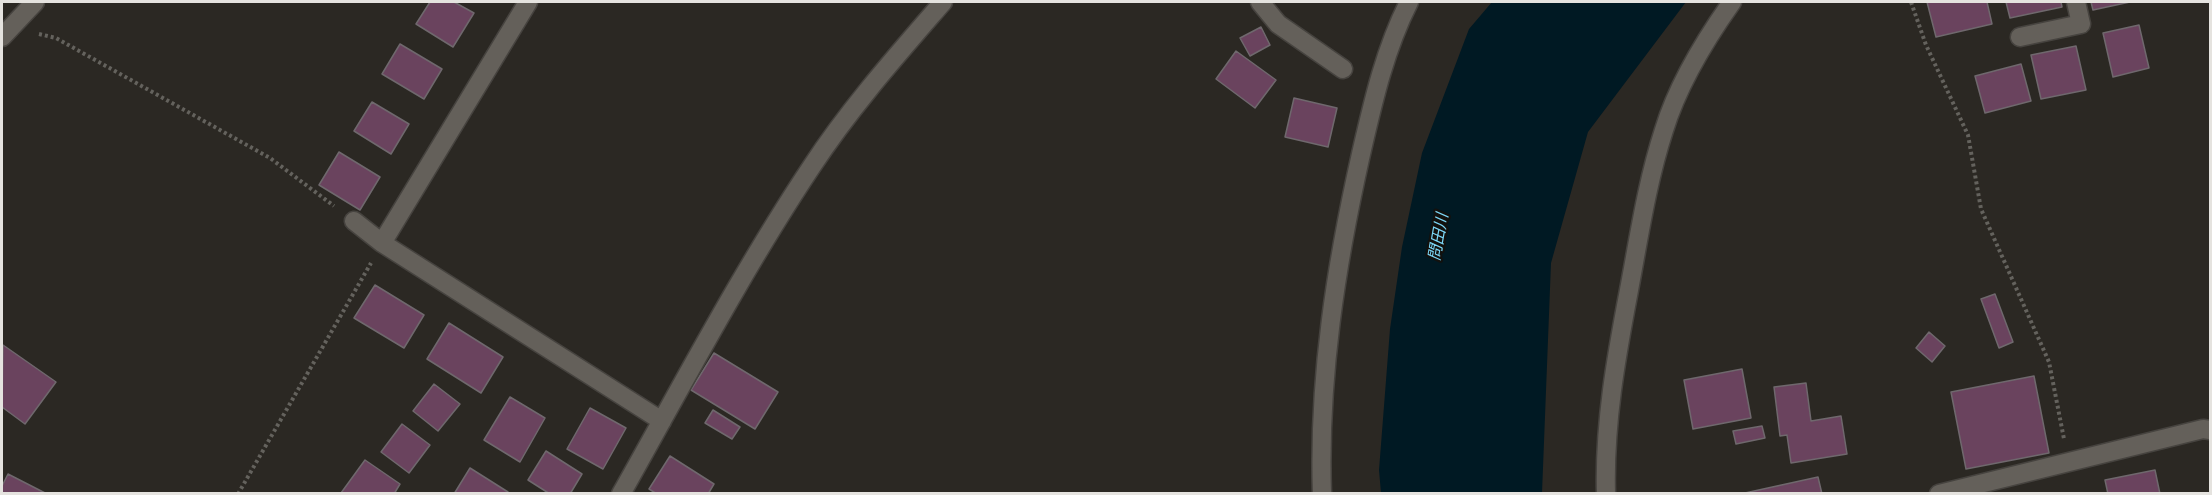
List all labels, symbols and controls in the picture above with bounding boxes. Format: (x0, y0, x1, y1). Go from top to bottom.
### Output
water label: 問田川 (1425, 212, 1453, 262)

